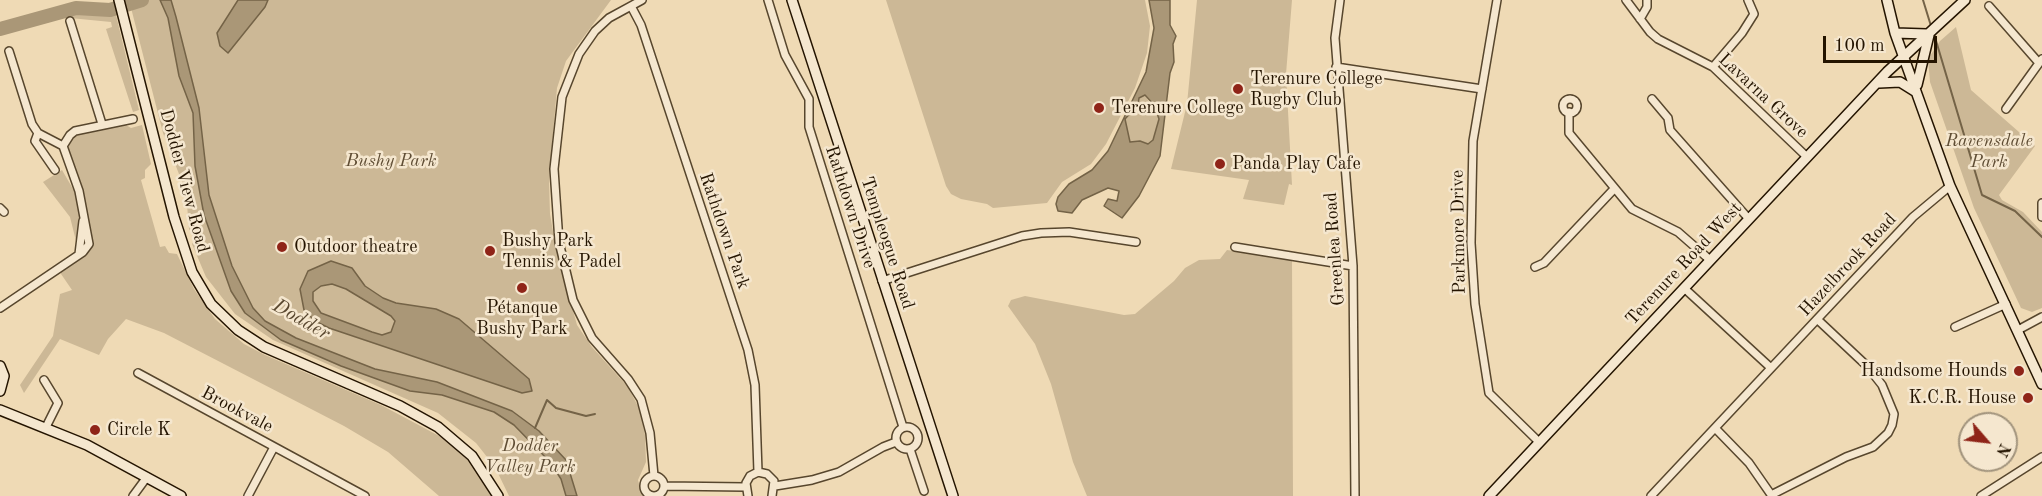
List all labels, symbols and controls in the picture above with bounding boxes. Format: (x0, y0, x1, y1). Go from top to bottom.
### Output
scale bar (1826, 24, 1940, 62)
text: 100 m (1834, 37, 1885, 55)
street label: Lavarna Grove (1714, 49, 1812, 143)
place label: Terenure College Rugby Club (1250, 68, 1383, 110)
marker: Terenure College Rugby Club (1231, 82, 1245, 96)
place label: Terenure College (1111, 97, 1244, 119)
marker: Terenure College (1092, 101, 1106, 115)
street label: Dodder View Road (154, 107, 214, 255)
park label: Ravensdale Park (1945, 130, 2033, 172)
street label: Rathdown Drive (820, 143, 880, 271)
park label: Bushy Park (346, 150, 436, 172)
place label: Panda Play Cafe (1232, 153, 1361, 175)
marker: Panda Play Cafe (1213, 157, 1227, 171)
street label: Rathdown Park (694, 170, 754, 292)
street label: Parkmore Drive (1447, 170, 1471, 294)
street label: Templeogue Road (855, 174, 919, 312)
street label: Greenlea Road (1320, 191, 1350, 307)
street label: Terenure Road West (1621, 198, 1747, 330)
street label: Hazelbrook Road (1795, 209, 1901, 321)
place label: Bushy Park Tennis & Padel (502, 230, 621, 272)
place label: Outdoor theatre (294, 236, 417, 258)
marker: Outdoor theatre (275, 240, 289, 254)
marker: Bushy Park Tennis & Padel (483, 244, 497, 258)
marker: Pétanque Bushy Park (515, 281, 529, 295)
water label: Dodder (268, 294, 334, 346)
place label: Pétanque Bushy Park (476, 297, 568, 340)
place label: Handsome Hounds (1861, 360, 2007, 382)
marker: Handsome Hounds (2012, 364, 2026, 378)
street label: Brookvale (197, 382, 277, 438)
place label: K.C.R. House (1908, 387, 2016, 409)
marker: K.C.R. House (2021, 391, 2035, 405)
north arrow (1958, 412, 2018, 472)
place label: Circle K (107, 419, 171, 441)
marker: Circle K (88, 423, 102, 437)
park label: Dodder Valley Park (484, 435, 576, 478)
text: N (1992, 440, 2012, 459)

